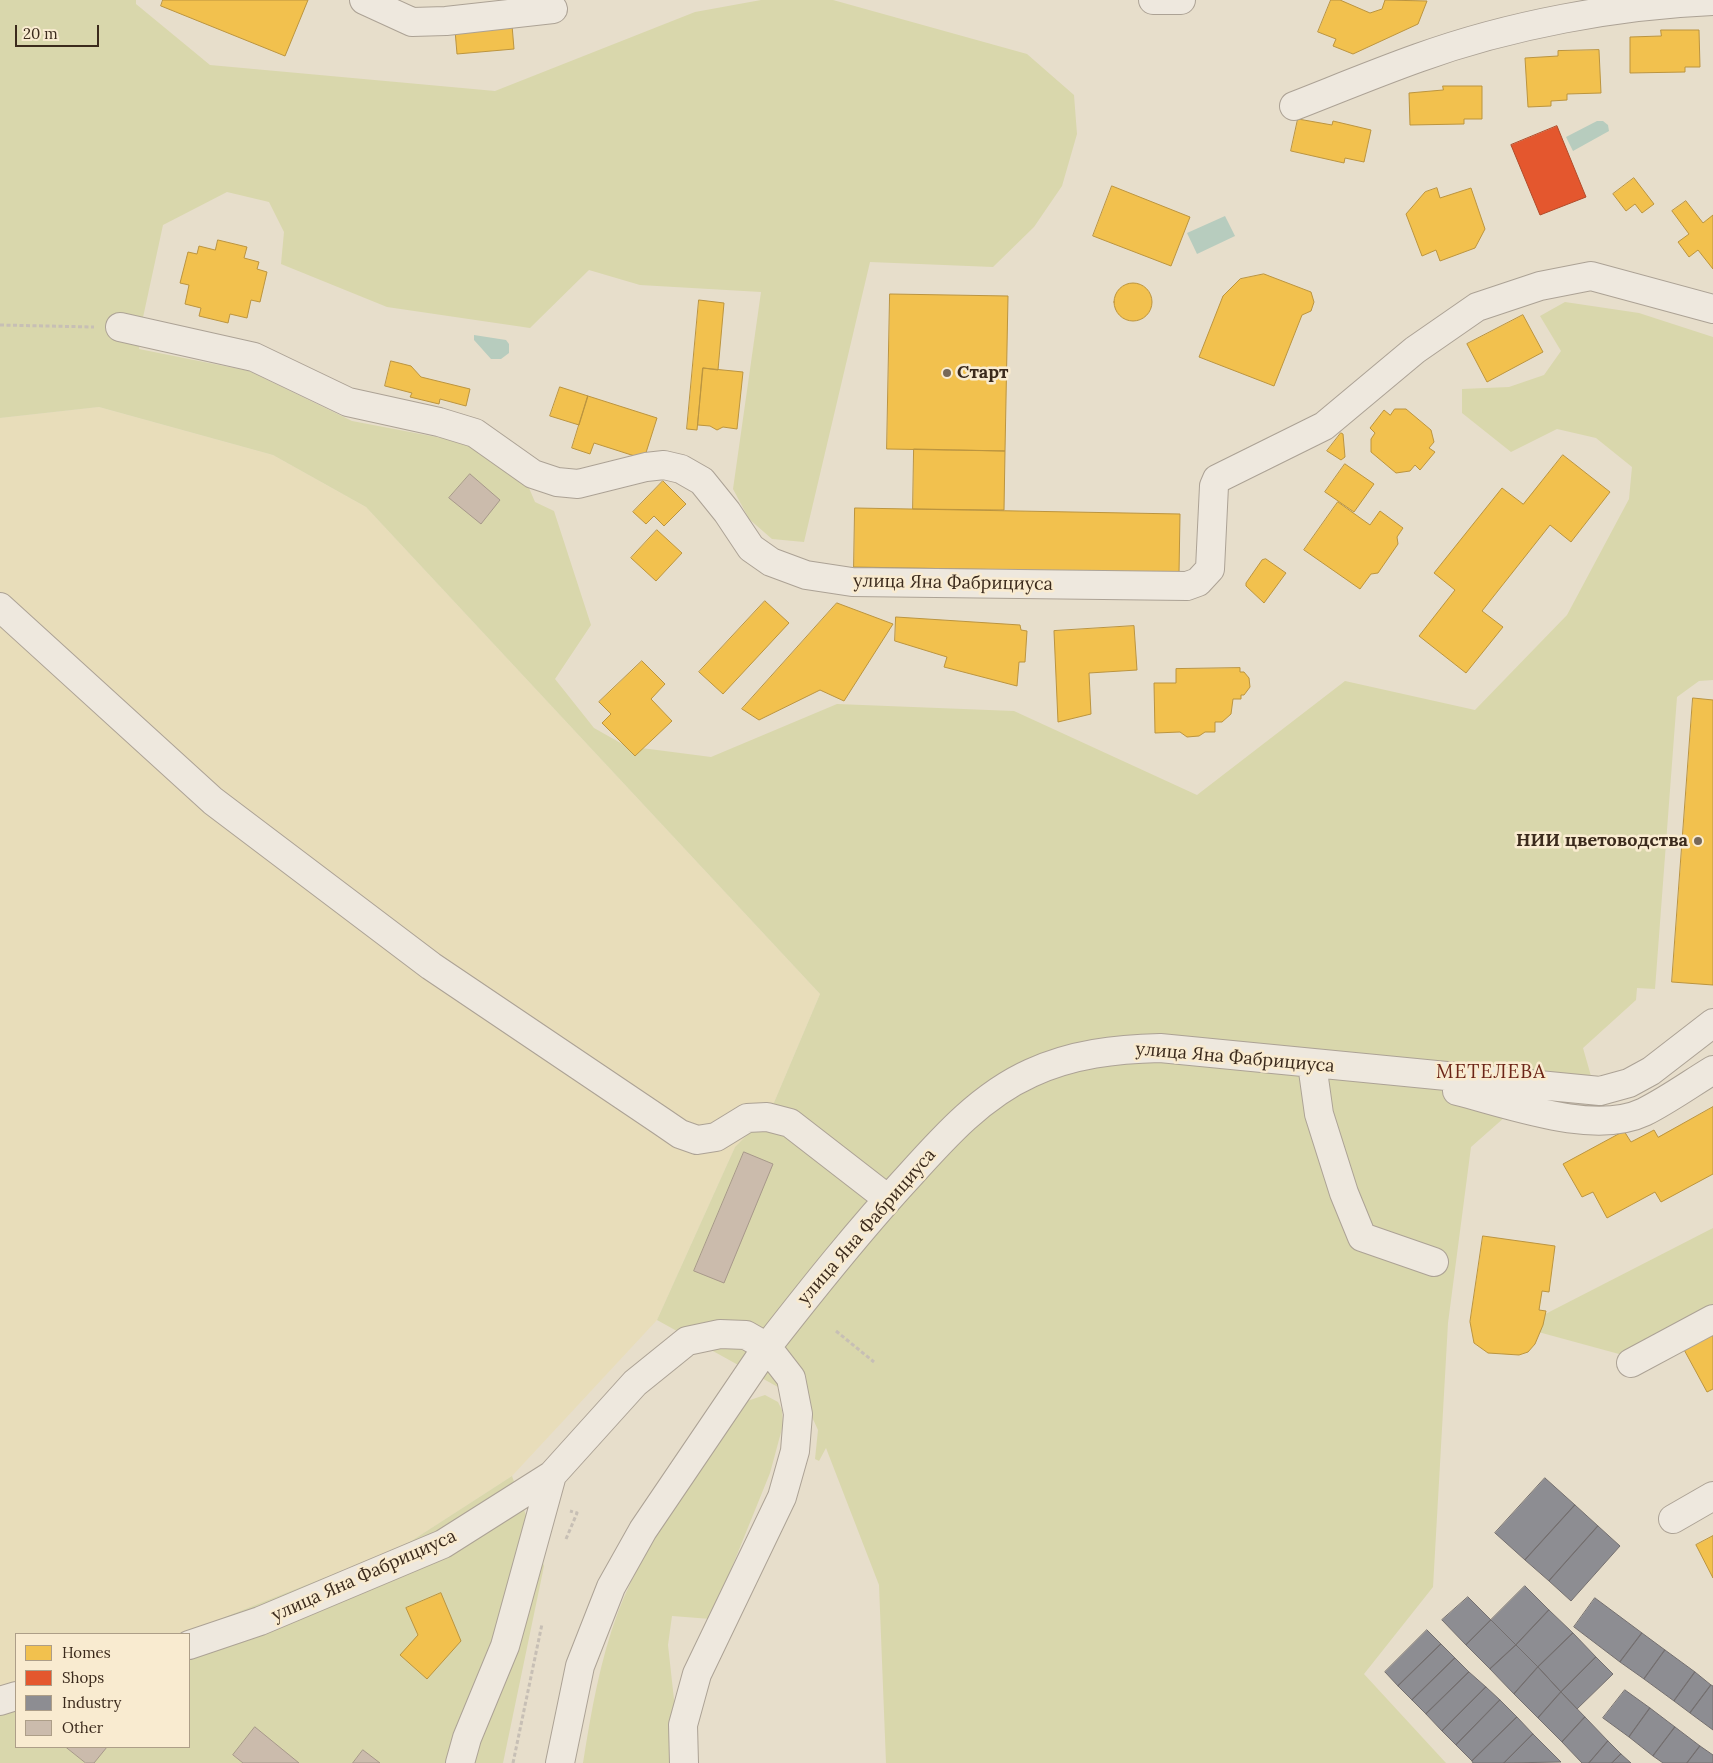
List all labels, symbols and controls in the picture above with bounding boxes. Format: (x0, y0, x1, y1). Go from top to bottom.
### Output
scale bar (18, 15, 101, 47)
text: 20 m (23, 24, 58, 43)
place label: Старт (957, 362, 1008, 384)
marker: Старт (941, 367, 953, 379)
street label: улица Яна Фабрициуса (853, 570, 1053, 596)
place label: НИИ цветоводства (1516, 830, 1688, 852)
marker: НИИ цветоводства (1692, 835, 1704, 847)
street label: улица Яна Фабрициуса (1134, 1039, 1336, 1077)
district label: МЕТЕЛЕВА (1435, 1062, 1547, 1084)
street label: улица Яна Фабрициуса (793, 1144, 941, 1310)
street label: улица Яна Фабрициуса (268, 1525, 460, 1627)
legend (15, 1633, 190, 1748)
text: Homes (62, 1643, 111, 1662)
text: Shops (62, 1668, 104, 1687)
text: Industry (62, 1693, 121, 1712)
text: Other (62, 1718, 103, 1737)

